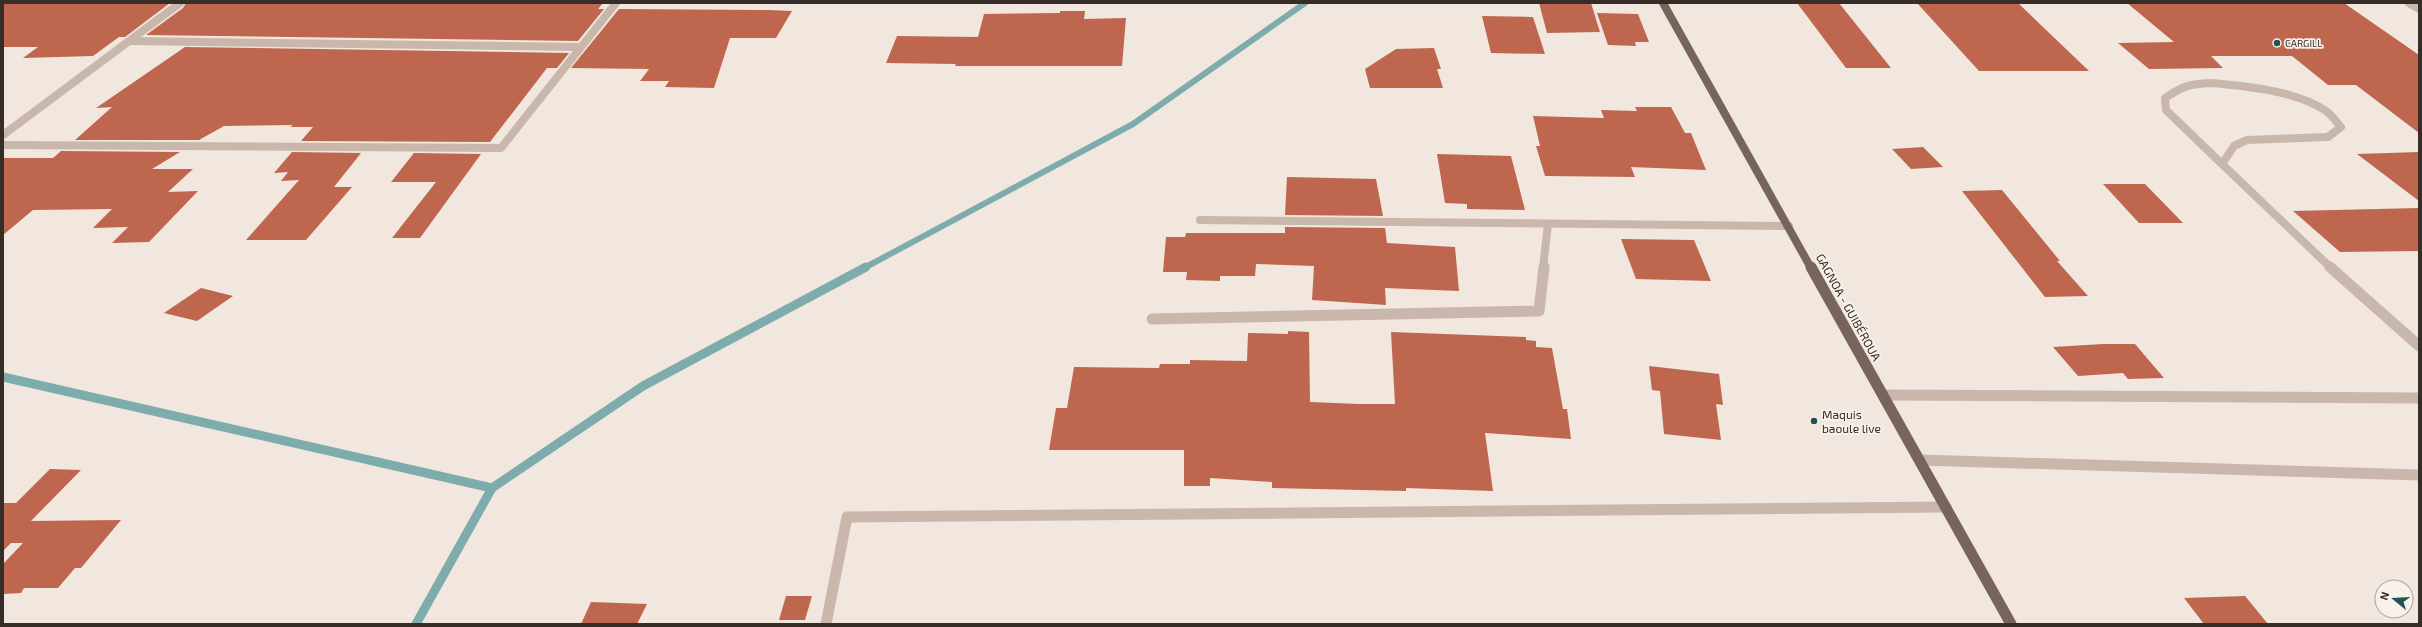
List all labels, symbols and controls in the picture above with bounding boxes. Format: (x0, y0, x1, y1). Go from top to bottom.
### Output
place label: CARGILL (2285, 37, 2322, 49)
marker: CARGILL (2272, 38, 2282, 48)
street label: GAGNOA - GUIBÉROUA (1814, 251, 1885, 364)
place label: Maquis baoule live (1822, 407, 1881, 435)
marker: Maquis baoule live (1809, 416, 1819, 426)
north arrow (2374, 579, 2414, 619)
text: N (2377, 590, 2391, 602)

